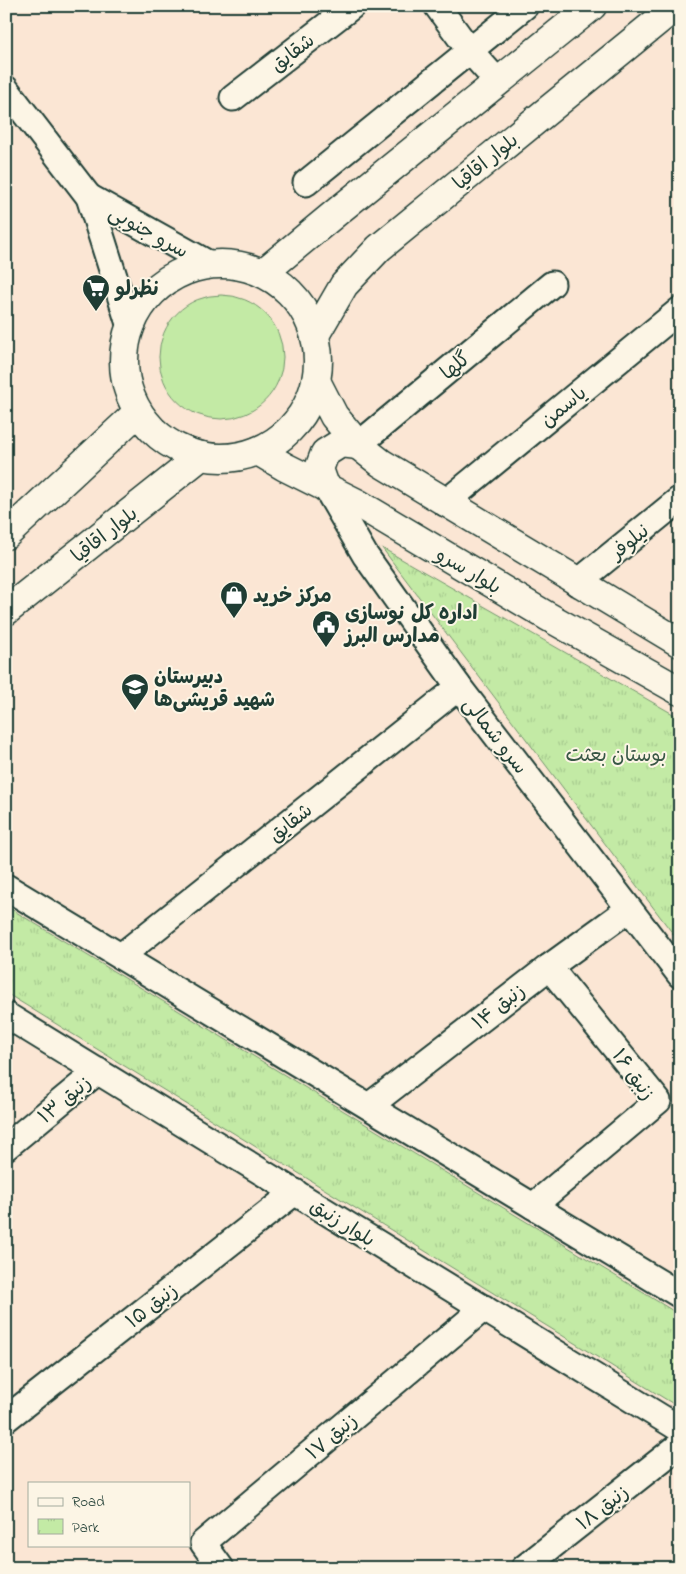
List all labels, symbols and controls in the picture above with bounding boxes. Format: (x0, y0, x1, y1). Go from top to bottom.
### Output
street label: شقایق (265, 27, 322, 81)
street label: بلوار اقاقیا (447, 127, 526, 199)
street label: سرو جنوبی (103, 199, 193, 267)
supermarket icon: نظرلو (81, 273, 111, 312)
place label: نظرلو (114, 276, 159, 305)
street label: گلها (435, 346, 478, 388)
street label: یاسمن (535, 380, 594, 436)
street label: بلوار اقاقیا (66, 501, 145, 571)
street label: نیلوفر (603, 518, 657, 569)
street label: بلوار سرو (429, 541, 506, 603)
shop icon: مرکز خرید (219, 580, 249, 619)
place label: مرکز خرید (253, 583, 332, 612)
place label: اداره کل نوسازی مدارس البرز (343, 600, 478, 652)
public building icon: اداره کل نوسازی مدارس البرز (311, 609, 341, 648)
place label: دبیرستان شهید قریشی‌ها (154, 664, 275, 716)
school or university icon: دبیرستان شهید قریشی‌ها (120, 672, 150, 711)
street label: سرو شمالی (455, 692, 533, 781)
park label: بوستان بعثت (566, 742, 666, 771)
street label: شقایق (263, 797, 320, 851)
street label: زنبق ۱۴ (467, 978, 532, 1038)
street label: زنبق ۱۶ (603, 1044, 661, 1107)
street label: زنبق ۱۳ (33, 1070, 99, 1132)
street label: بلوار زنبق (303, 1193, 380, 1256)
street label: زنبق ۱۵ (120, 1277, 185, 1337)
street label: زنبق ۱۷ (300, 1408, 365, 1468)
street label: زنبق ۱۸ (571, 1479, 636, 1539)
legend (28, 1482, 190, 1546)
text: Road (72, 1491, 105, 1513)
text: Park (72, 1517, 100, 1539)

